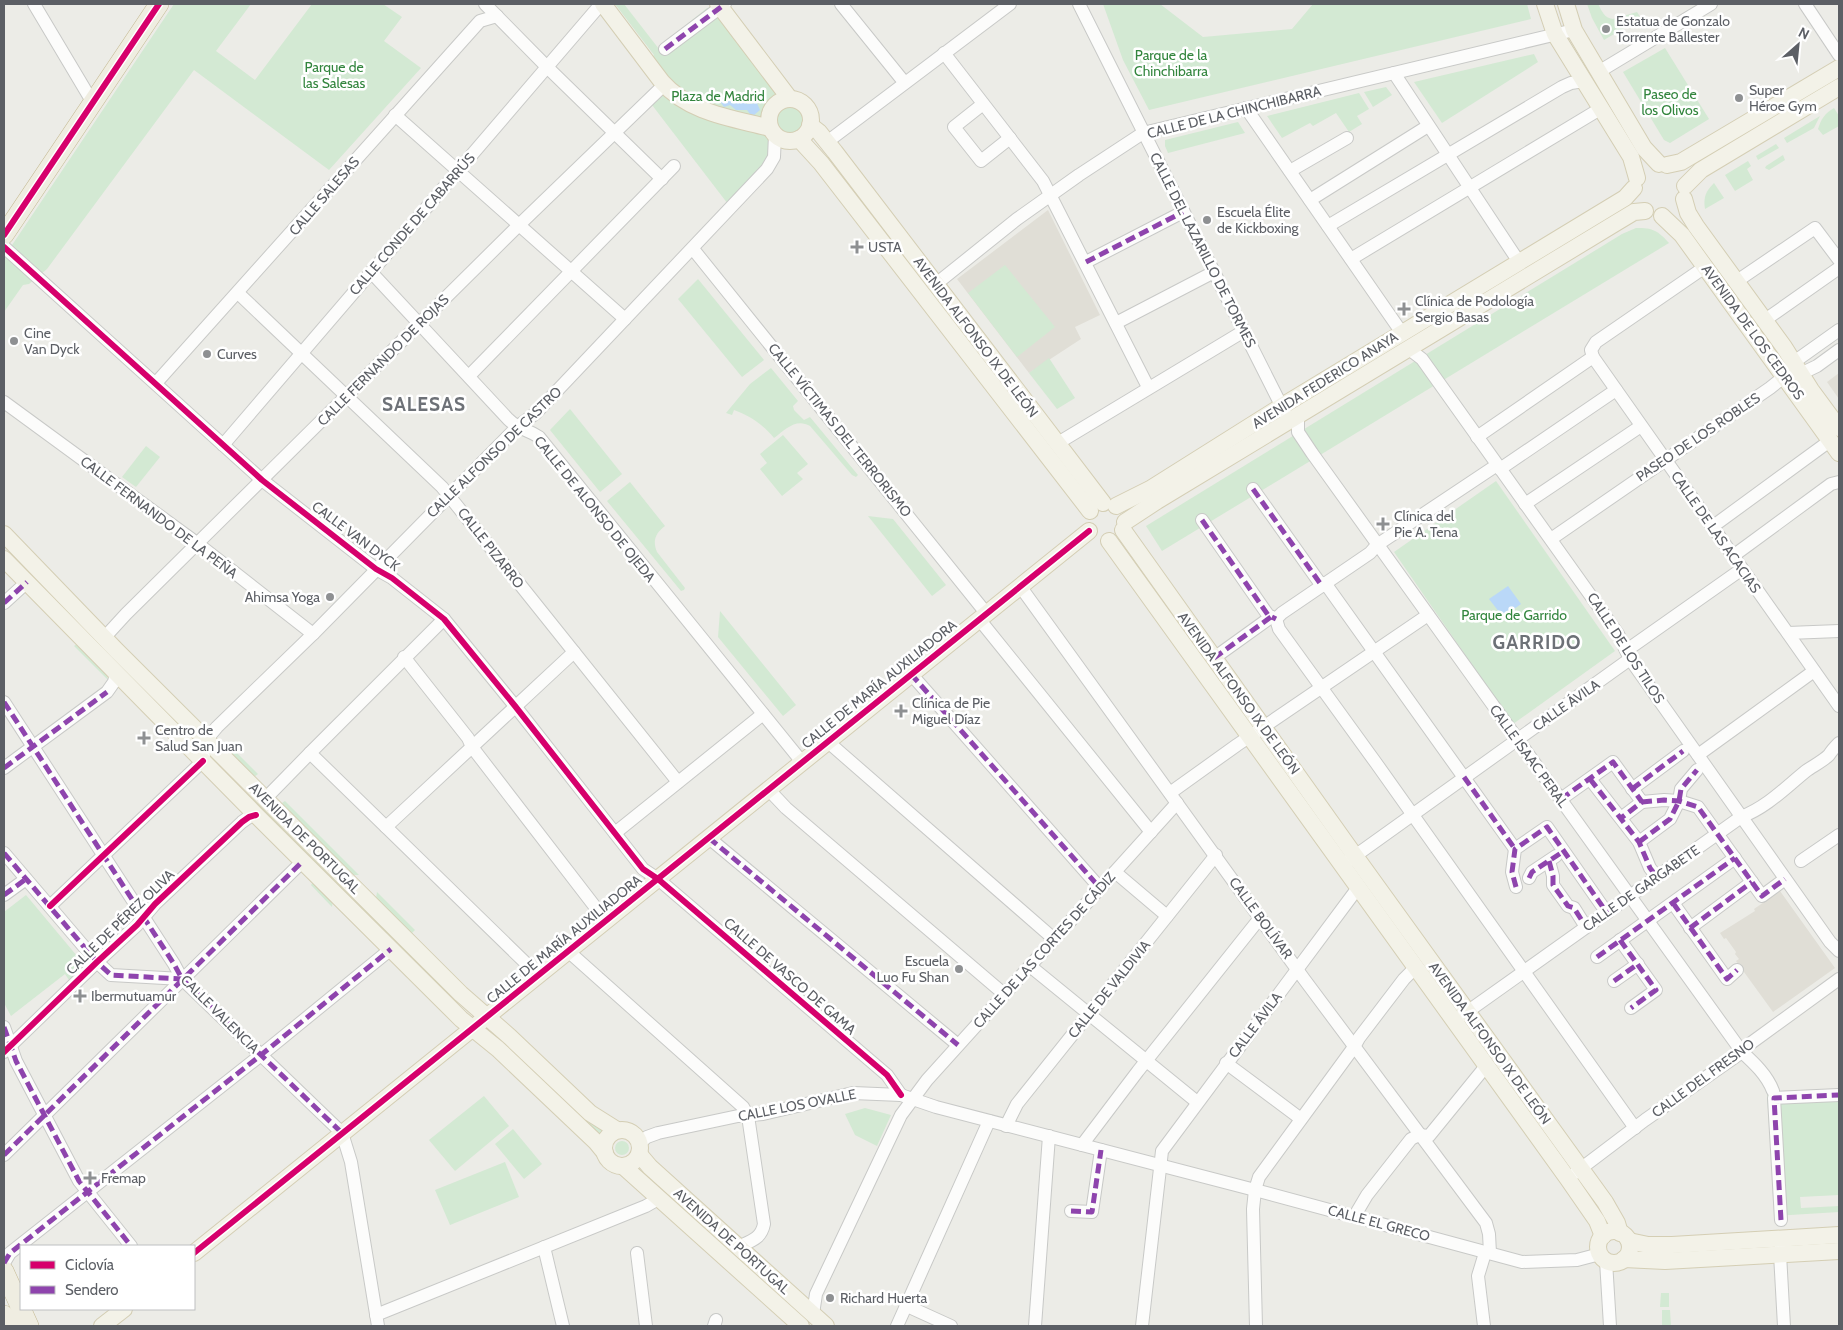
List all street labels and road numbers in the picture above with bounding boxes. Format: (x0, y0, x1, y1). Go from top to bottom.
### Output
street label: CALLE DE LA CHINCHIBARRA (1145, 82, 1323, 142)
street label: CALLE CONDE DE CABARRÚS (345, 149, 479, 299)
street label: CALLE DEL LAZARILLO DE TORMES (1146, 149, 1260, 351)
street label: CALLE SALESAS (285, 153, 363, 239)
street label: AVENIDA ALFONSO IX DE LEÓN (910, 253, 1042, 421)
street label: AVENIDA DE LOS CEDROS (1698, 261, 1808, 403)
street label: CALLE FERNANDO DE ROJAS (313, 290, 453, 430)
street label: AVENIDA FEDERICO ANAYA (1249, 327, 1402, 432)
street label: CALLE VÍCTIMAS DEL TERRORISMO (764, 339, 916, 521)
street label: CALLE ALFONSO DE CASTRO (423, 383, 565, 521)
street label: PASEO DE LOS ROBLES (1632, 389, 1764, 485)
street label: CALLE DE ALONSO DE OJEDA (530, 432, 660, 586)
street label: CALLE FERNANDO DE LA PEÑA (77, 452, 241, 582)
street label: CALLE DE LAS ACACIAS (1667, 468, 1765, 596)
street label: CALLE VAN DYCK (308, 497, 404, 575)
street label: CALLE PIZARRO (454, 504, 528, 592)
street label: CALLE DE LOS TILOS (1583, 589, 1669, 707)
street label: AVENIDA ALFONSO IX DE LEÓN (1174, 608, 1304, 778)
street label: CALLE DE MARÍA AUXILIADORA (798, 616, 961, 752)
street label: CALLE ÁVILA (1529, 675, 1603, 735)
street label: CALLE ISAAC PERAL (1486, 701, 1572, 811)
street label: AVENIDA DE PORTUGAL (246, 779, 364, 897)
street label: CALLE DE GARGABETE (1579, 841, 1703, 935)
street label: CALLE DE PÉREZ OLIVA (62, 865, 178, 978)
street label: CALLE DE LAS CORTES DE CÁDIZ (969, 868, 1119, 1032)
street label: CALLE DE MARÍA AUXILIADORA (483, 871, 646, 1007)
street label: CALLE BOLÍVAR (1225, 874, 1297, 963)
street label: CALLE DE VASCO DE GAMA (720, 914, 860, 1039)
street label: CALLE DE VALDIVIA (1064, 936, 1154, 1042)
street label: AVENIDA ALFONSO IX DE LEÓN (1425, 958, 1555, 1128)
street label: CALLE VALENCIA (177, 971, 263, 1057)
street label: CALLE ÁVILA (1224, 988, 1286, 1062)
street label: CALLE DEL FRESNO (1648, 1035, 1758, 1121)
street label: CALLE LOS OVALLE (736, 1085, 858, 1125)
street label: AVENIDA DE PORTUGAL (670, 1184, 794, 1298)
street label: CALLE EL GRECO (1326, 1201, 1432, 1245)

